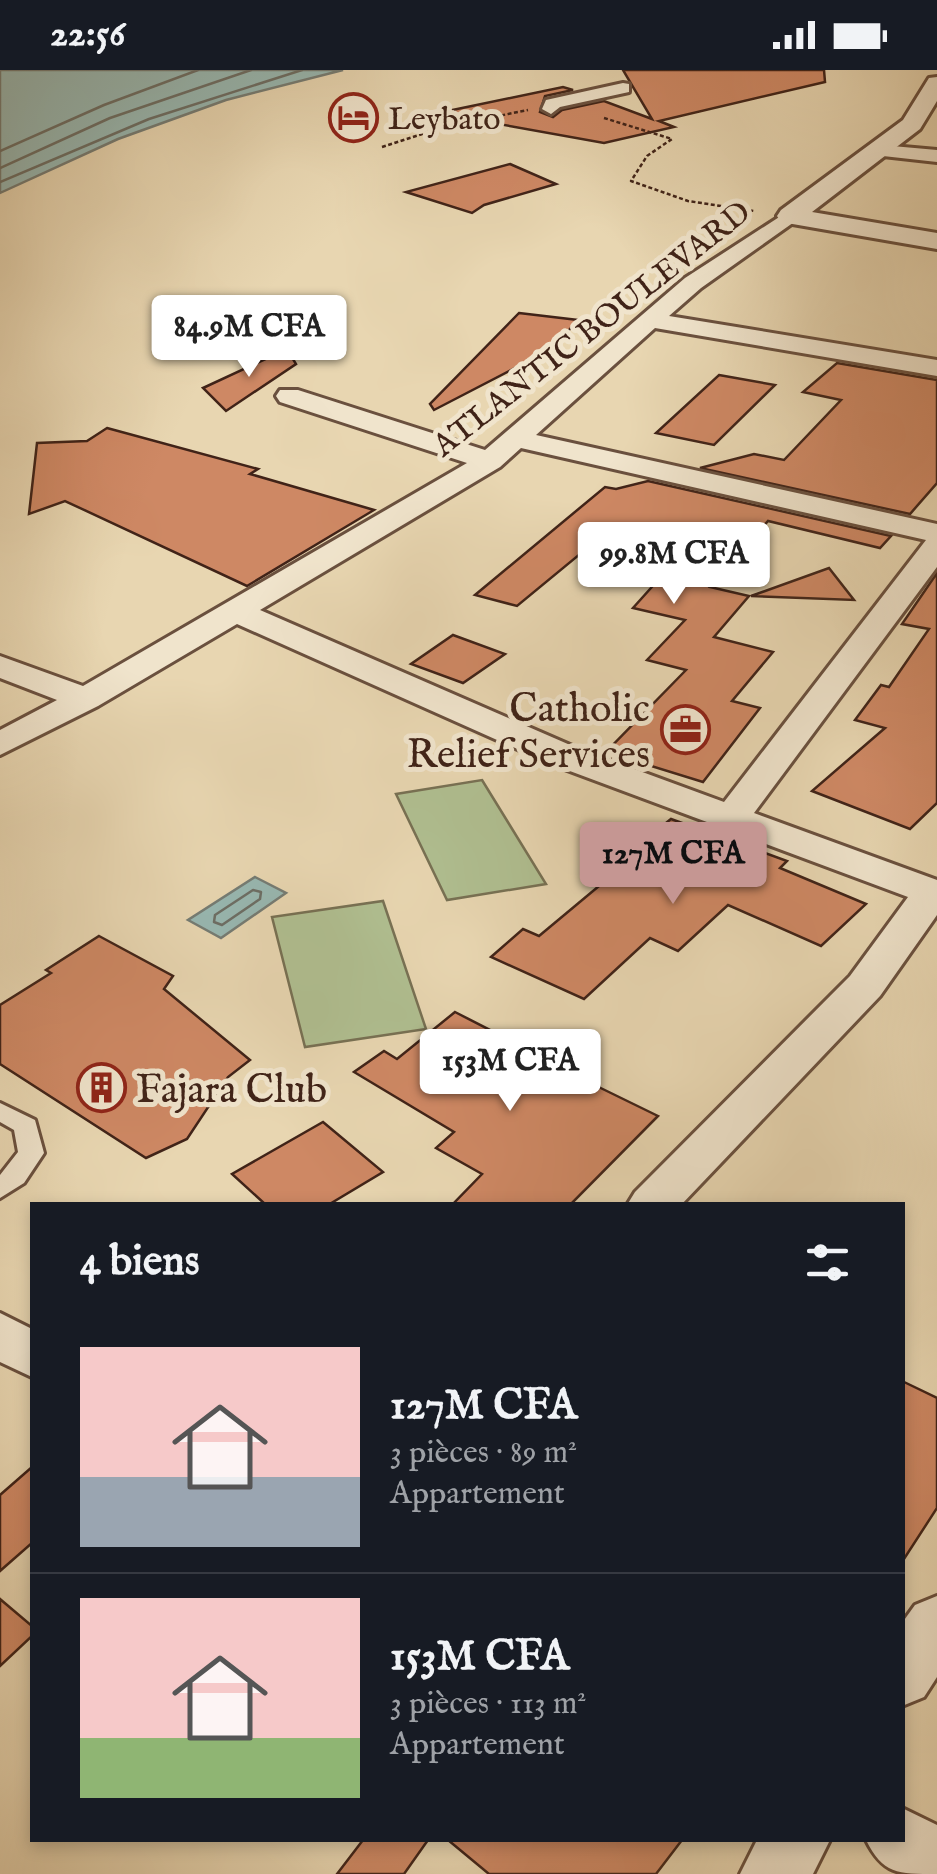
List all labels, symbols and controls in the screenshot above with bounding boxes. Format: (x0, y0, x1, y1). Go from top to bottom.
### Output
text: 22:56 (50, 11, 125, 59)
hotel icon: Leybato (327, 92, 379, 144)
place label: Leybato (388, 100, 501, 141)
street label: ATLANTIC BOULEVARD (424, 193, 760, 468)
pin: 84.9M CFA (135, 295, 363, 380)
text: 84.9M CFA (174, 307, 324, 348)
pin: 99.8M CFA (560, 522, 788, 607)
text: 99.8M CFA (600, 534, 748, 575)
place label: Catholic Relief Services (407, 685, 650, 782)
office icon: Catholic Relief Services (659, 704, 711, 756)
pin: 127M CFA (570, 822, 776, 907)
text: 127M CFA (602, 834, 744, 875)
pin: 153M CFA (407, 1029, 613, 1114)
text: 153M CFA (442, 1041, 578, 1082)
building icon: Fajara Club (75, 1062, 127, 1114)
place label: Fajara Club (136, 1066, 327, 1117)
icon: filters (800, 1235, 855, 1290)
text: 4 biens (80, 1236, 200, 1289)
text: 127M CFA (390, 1380, 577, 1433)
icon: home (160, 1387, 280, 1507)
text: 3 pièces · 89 m² (390, 1433, 577, 1474)
text: Appartement (390, 1474, 565, 1515)
text: 153M CFA (390, 1631, 569, 1684)
icon: home (160, 1638, 280, 1758)
text: 3 pièces · 113 m² (390, 1684, 586, 1725)
text: Appartement (390, 1725, 565, 1766)

